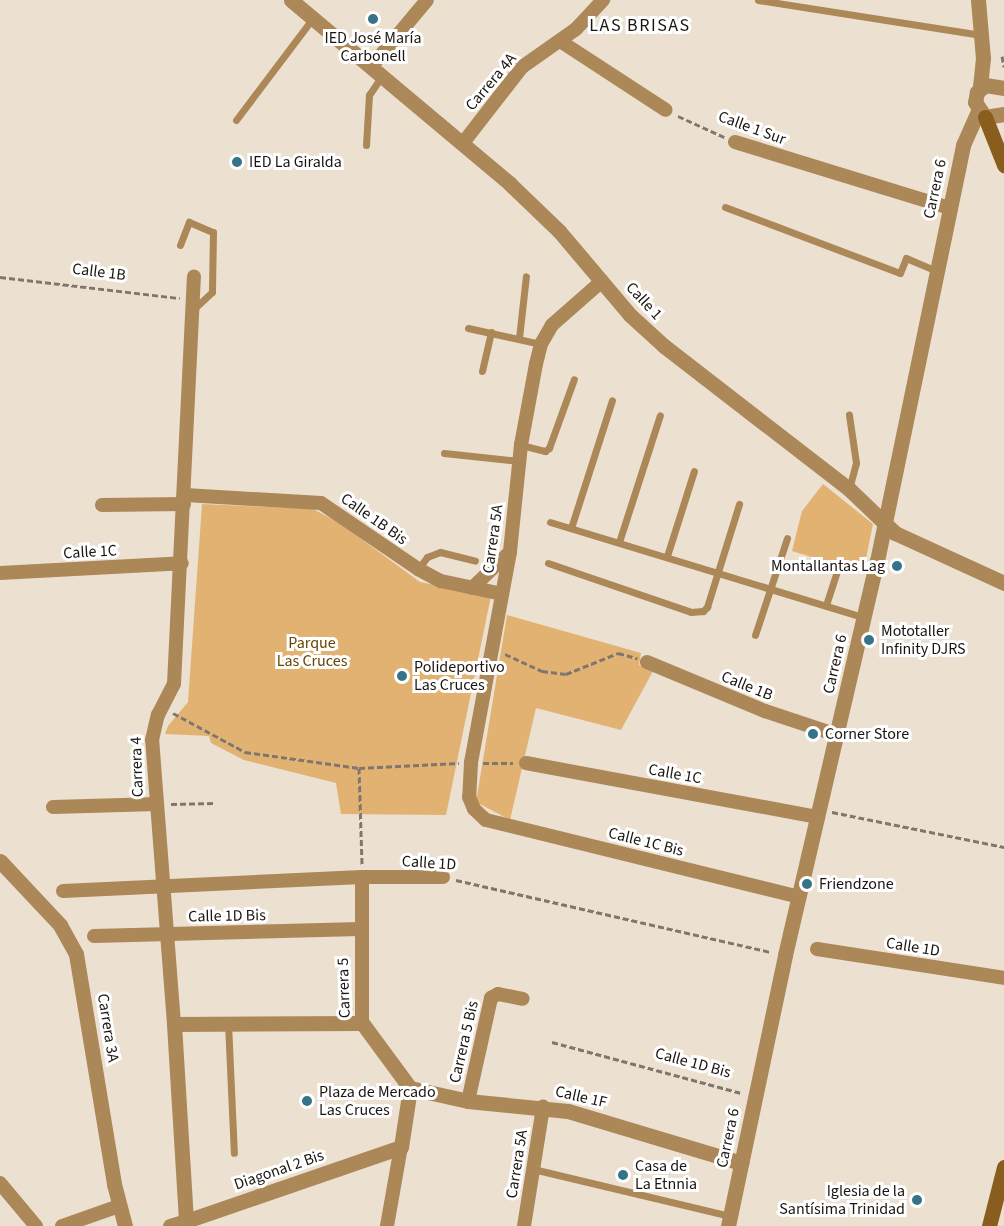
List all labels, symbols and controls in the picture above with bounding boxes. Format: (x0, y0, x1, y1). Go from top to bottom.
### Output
marker: IED José María Carbonell (366, 12, 380, 26)
district label: LAS BRISAS (589, 15, 691, 37)
place label: IED José María Carbonell (324, 28, 422, 66)
street label: Carrera 4A (461, 49, 521, 115)
street label: Calle 1 Sur (716, 107, 788, 149)
place label: IED La Giralda (249, 152, 342, 172)
marker: IED La Giralda (230, 155, 244, 169)
street label: Carrera 6 (919, 157, 951, 221)
street label: Calle 1B (71, 259, 127, 285)
street label: Calle 1 (622, 278, 666, 324)
street label: Calle 1B Bis (337, 489, 411, 549)
street label: Carrera 5A (479, 503, 507, 575)
street label: Calle 1C (63, 541, 117, 563)
place label: Montallantas Lag (771, 556, 885, 576)
marker: Montallantas Lag (890, 559, 904, 573)
place label: Mototaller Infinity DJRS (881, 621, 966, 659)
street label: Carrera 6 (819, 632, 851, 696)
park label: Parque Las Cruces (277, 633, 347, 671)
marker: Mototaller Infinity DJRS (862, 633, 876, 647)
place label: Polideportivo Las Cruces (414, 657, 505, 695)
street label: Calle 1B (718, 667, 776, 705)
marker: Polideportivo Las Cruces (395, 669, 409, 683)
place label: Corner Store (825, 724, 909, 744)
marker: Corner Store (806, 727, 820, 741)
street label: Carrera 4 (126, 736, 148, 798)
street label: Calle 1C (647, 760, 703, 788)
street label: Calle 1C Bis (606, 823, 686, 861)
street label: Calle 1D (401, 852, 457, 874)
place label: Friendzone (819, 874, 894, 894)
marker: Friendzone (800, 877, 814, 891)
street label: Calle 1D Bis (188, 906, 266, 926)
street label: Calle 1D (885, 933, 941, 961)
street label: Carrera 5 (333, 957, 355, 1019)
street label: Carrera 3A (93, 992, 123, 1064)
street label: Carrera 5 Bis (445, 999, 483, 1085)
street label: Calle 1D Bis (653, 1044, 733, 1082)
place label: Plaza de Mercado Las Cruces (319, 1082, 436, 1120)
street label: Calle 1F (553, 1082, 609, 1112)
marker: Plaza de Mercado Las Cruces (300, 1094, 314, 1108)
street label: Carrera 6 (712, 1106, 744, 1170)
street label: Carrera 5A (502, 1128, 532, 1200)
street label: Diagonal 2 Bis (232, 1146, 326, 1194)
place label: Casa de La Etnnia (635, 1156, 697, 1194)
marker: Casa de La Etnnia (616, 1168, 630, 1182)
place label: Iglesia de la Santísima Trinidad (779, 1181, 905, 1219)
marker: Iglesia de la Santísima Trinidad (910, 1193, 924, 1207)

